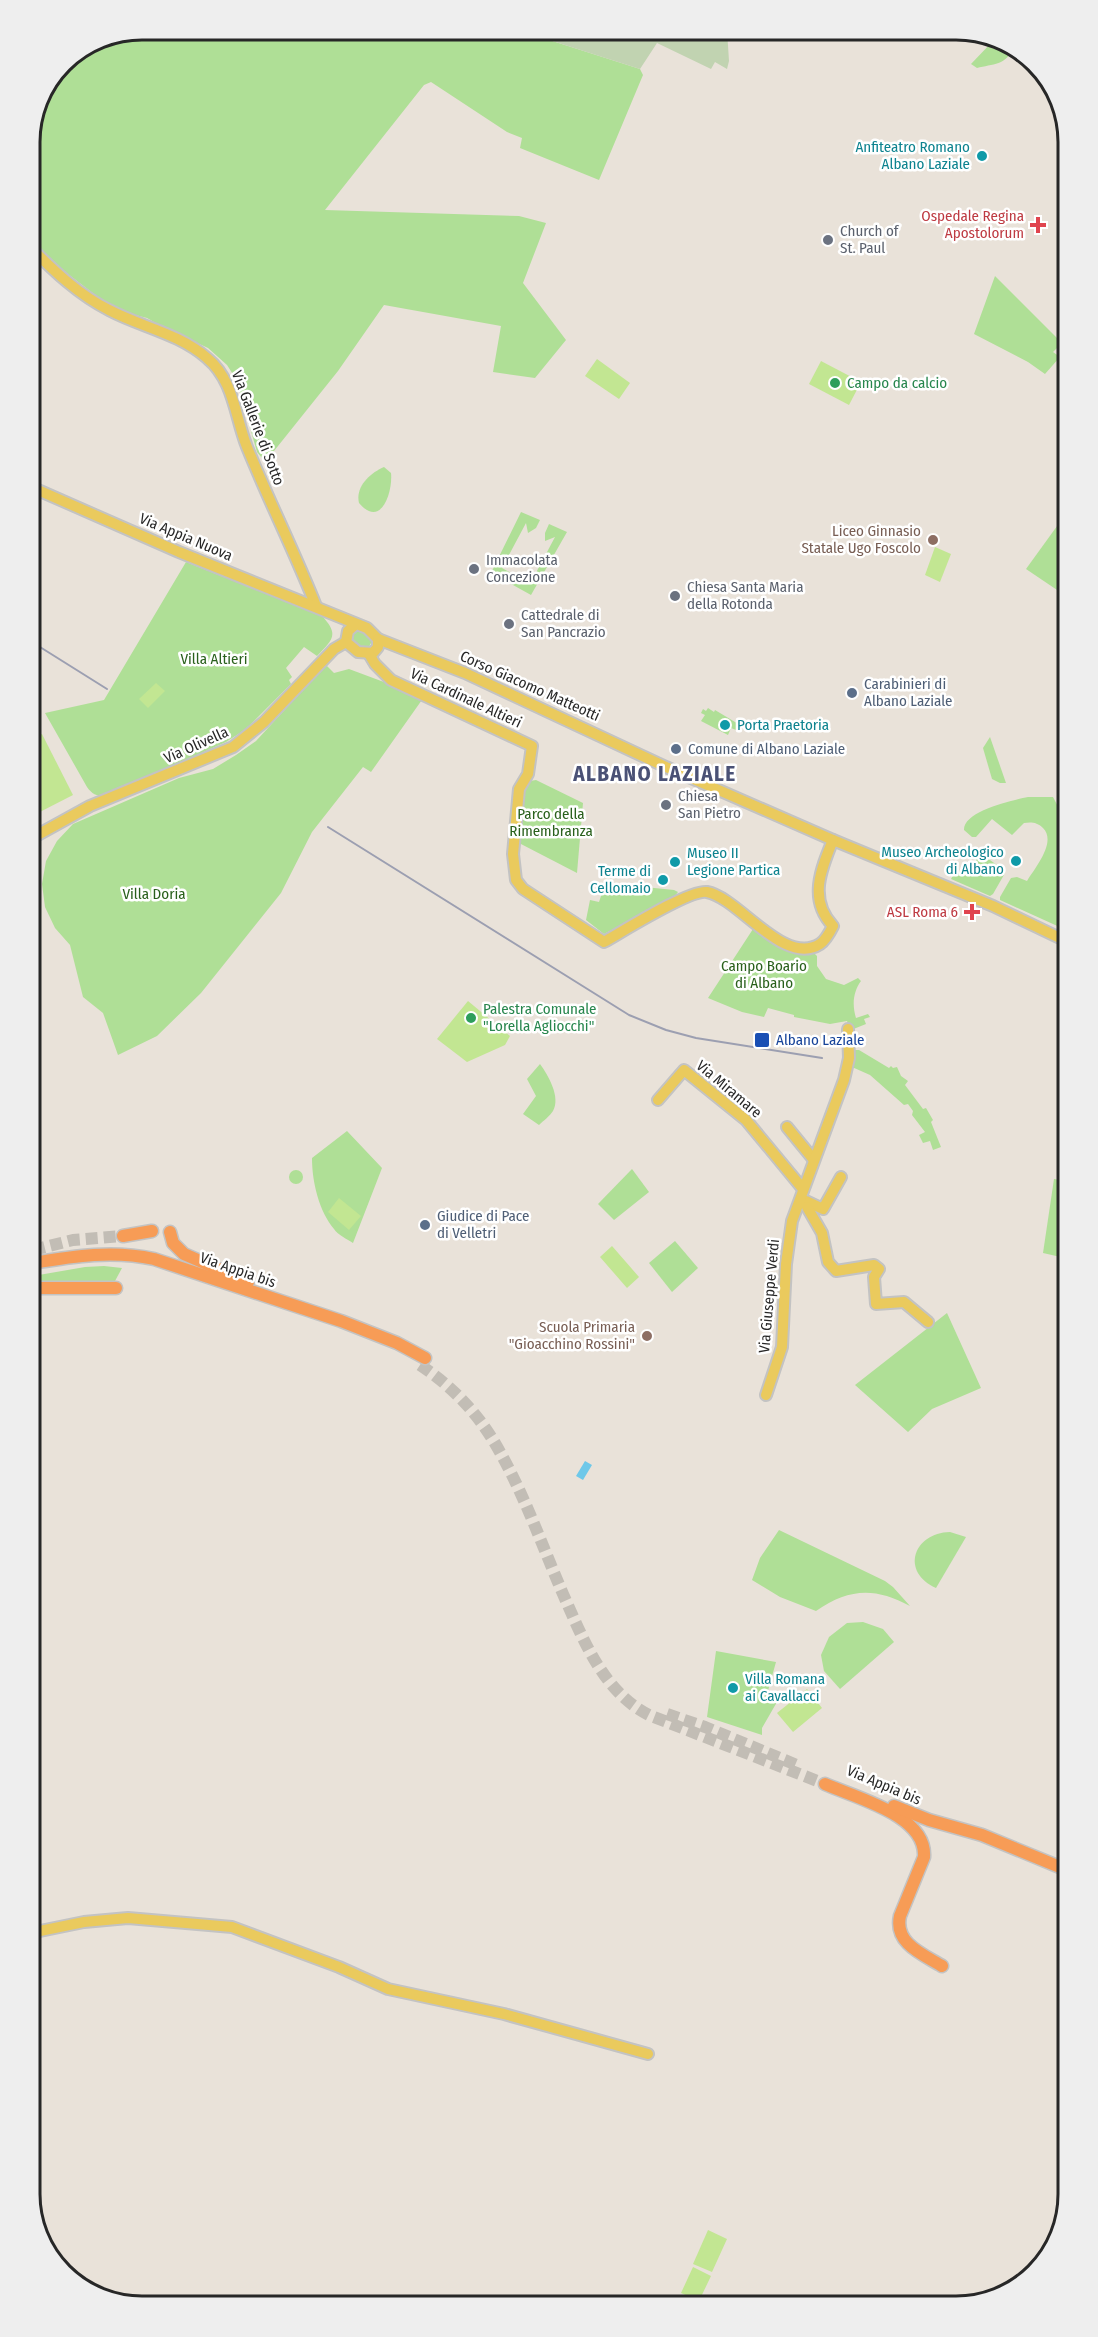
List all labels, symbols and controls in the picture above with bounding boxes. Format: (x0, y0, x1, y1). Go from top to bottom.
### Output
place label: Anfiteatro Romano Albano Laziale (855, 138, 970, 173)
marker: Anfiteatro Romano Albano Laziale (975, 149, 989, 163)
place label: Ospedale Regina Apostolorum (921, 207, 1024, 242)
marker: Ospedale Regina Apostolorum (1029, 216, 1047, 234)
place label: Church of St. Paul (840, 222, 900, 257)
marker: Church of St. Paul (821, 233, 835, 247)
street label: Via Gallerie di Sotto (228, 368, 288, 488)
place label: Campo da calcio (847, 374, 947, 392)
marker: Campo da calcio (828, 376, 842, 390)
street label: Via Appia Nuova (137, 509, 235, 565)
place label: Liceo Ginnasio Statale Ugo Foscolo (801, 522, 921, 557)
marker: Liceo Ginnasio Statale Ugo Foscolo (926, 533, 940, 547)
place label: Immacolata Concezione (486, 551, 558, 586)
marker: Immacolata Concezione (467, 562, 481, 576)
place label: Chiesa Santa Maria della Rotonda (687, 578, 804, 613)
marker: Chiesa Santa Maria della Rotonda (668, 589, 682, 603)
place label: Cattedrale di San Pancrazio (521, 606, 606, 641)
marker: Cattedrale di San Pancrazio (502, 617, 516, 631)
street label: Corso Giacomo Matteotti (457, 647, 603, 725)
park label: Villa Altieri (180, 650, 248, 668)
street label: Via Cardinale Altieri (408, 664, 524, 732)
place label: Carabinieri di Albano Laziale (864, 675, 952, 710)
marker: Carabinieri di Albano Laziale (845, 686, 859, 700)
place label: Porta Praetoria (737, 716, 829, 734)
marker: Porta Praetoria (718, 718, 732, 732)
street label: Via Olivella (161, 723, 231, 767)
place label: Comune di Albano Laziale (688, 740, 845, 758)
marker: Comune di Albano Laziale (669, 742, 683, 756)
district label: ALBANO LAZIALE (572, 761, 737, 787)
place label: Chiesa San Pietro (678, 787, 741, 822)
marker: Chiesa San Pietro (659, 798, 673, 812)
park label: Parco della Rimembranza (509, 805, 593, 840)
place label: Museo Archeologico di Albano (881, 843, 1004, 878)
place label: Museo II Legione Partica (687, 844, 780, 879)
marker: Museo Archeologico di Albano (1009, 854, 1023, 868)
marker: Museo II Legione Partica (668, 855, 682, 869)
place label: Terme di Cellomaio (590, 862, 651, 897)
marker: Terme di Cellomaio (656, 873, 670, 887)
park label: Villa Doria (122, 885, 186, 903)
place label: ASL Roma 6 (887, 903, 958, 921)
marker: ASL Roma 6 (963, 903, 981, 921)
park label: Campo Boario di Albano (721, 957, 807, 992)
place label: Palestra Comunale "Lorella Agliocchi" (483, 1000, 597, 1035)
marker: Palestra Comunale "Lorella Agliocchi" (464, 1011, 478, 1025)
marker: Albano Laziale (753, 1031, 771, 1049)
place label: Albano Laziale (776, 1031, 864, 1049)
street label: Via Miramare (693, 1056, 765, 1122)
place label: Giudice di Pace di Velletri (437, 1207, 529, 1242)
marker: Giudice di Pace di Velletri (418, 1218, 432, 1232)
street label: Via Giuseppe Verdi (755, 1238, 783, 1354)
street label: Via Appia bis (198, 1249, 278, 1291)
place label: Scuola Primaria "Gioacchino Rossini" (509, 1318, 635, 1353)
marker: Scuola Primaria "Gioacchino Rossini" (640, 1329, 654, 1343)
place label: Villa Romana ai Cavallacci (745, 1670, 825, 1705)
marker: Villa Romana ai Cavallacci (726, 1681, 740, 1695)
street label: Via Appia bis (844, 1761, 924, 1809)

